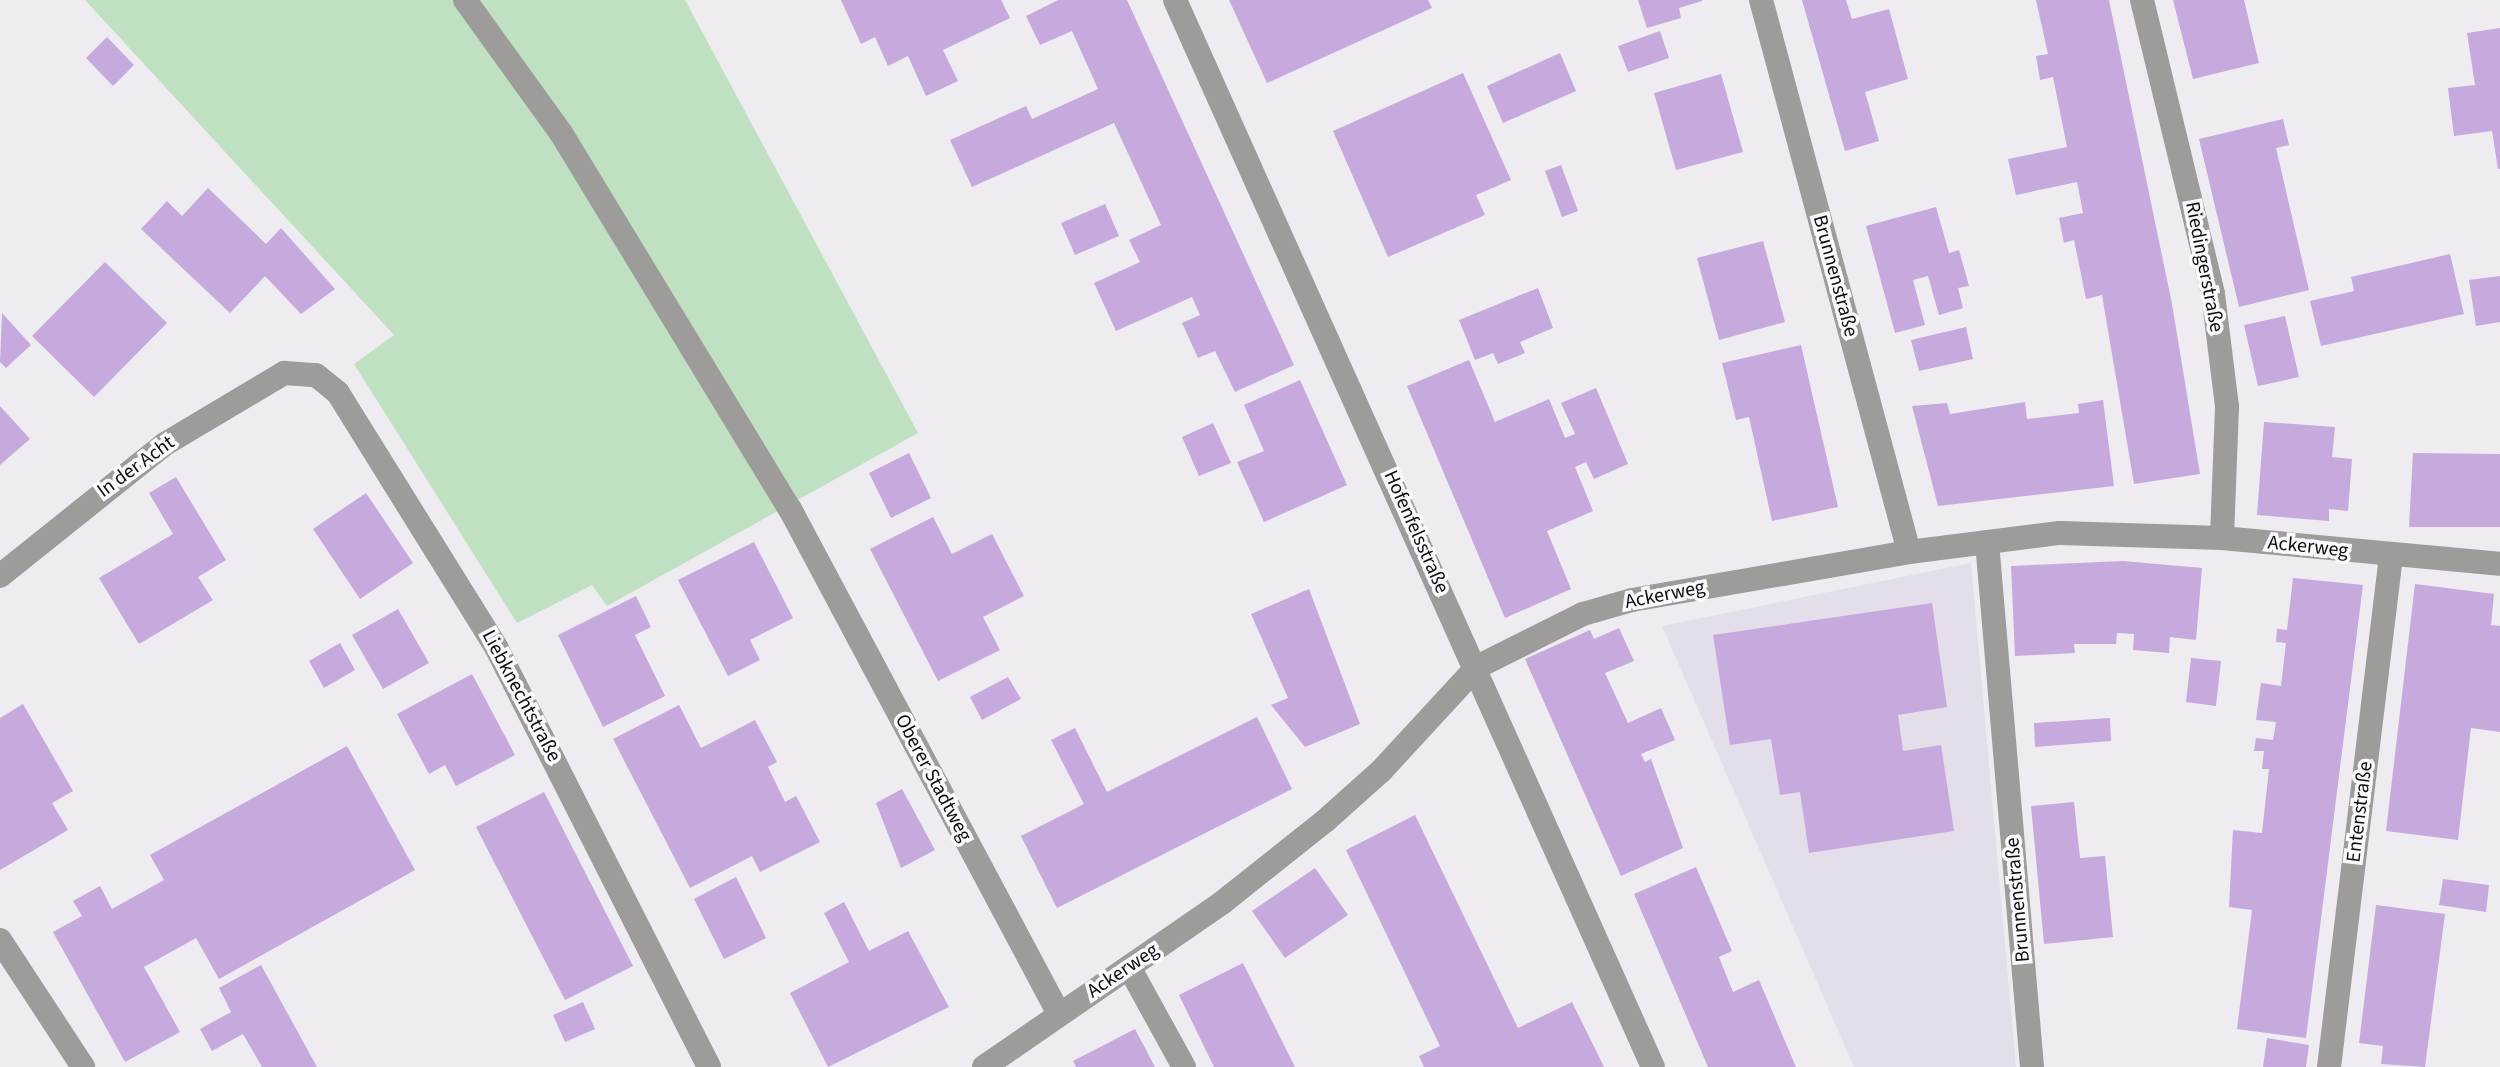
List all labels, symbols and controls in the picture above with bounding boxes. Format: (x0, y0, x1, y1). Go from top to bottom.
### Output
street label: Riedingerstraße (2180, 200, 2228, 334)
street label: Brunnenstraße (1807, 213, 1863, 339)
street label: In der Acht (93, 431, 179, 503)
street label: Hofenfelsstraße (1378, 467, 1454, 597)
street label: Ackerweg (2267, 531, 2349, 563)
street label: Ackerweg (1623, 576, 1707, 614)
street label: Liebknechtstraße (476, 626, 566, 766)
street label: Oberer Stadtweg (889, 710, 977, 846)
street label: Entenstraße (2342, 760, 2378, 864)
street label: Brunnenstraße (2001, 837, 2035, 963)
street label: Ackerweg (1083, 938, 1163, 1004)

